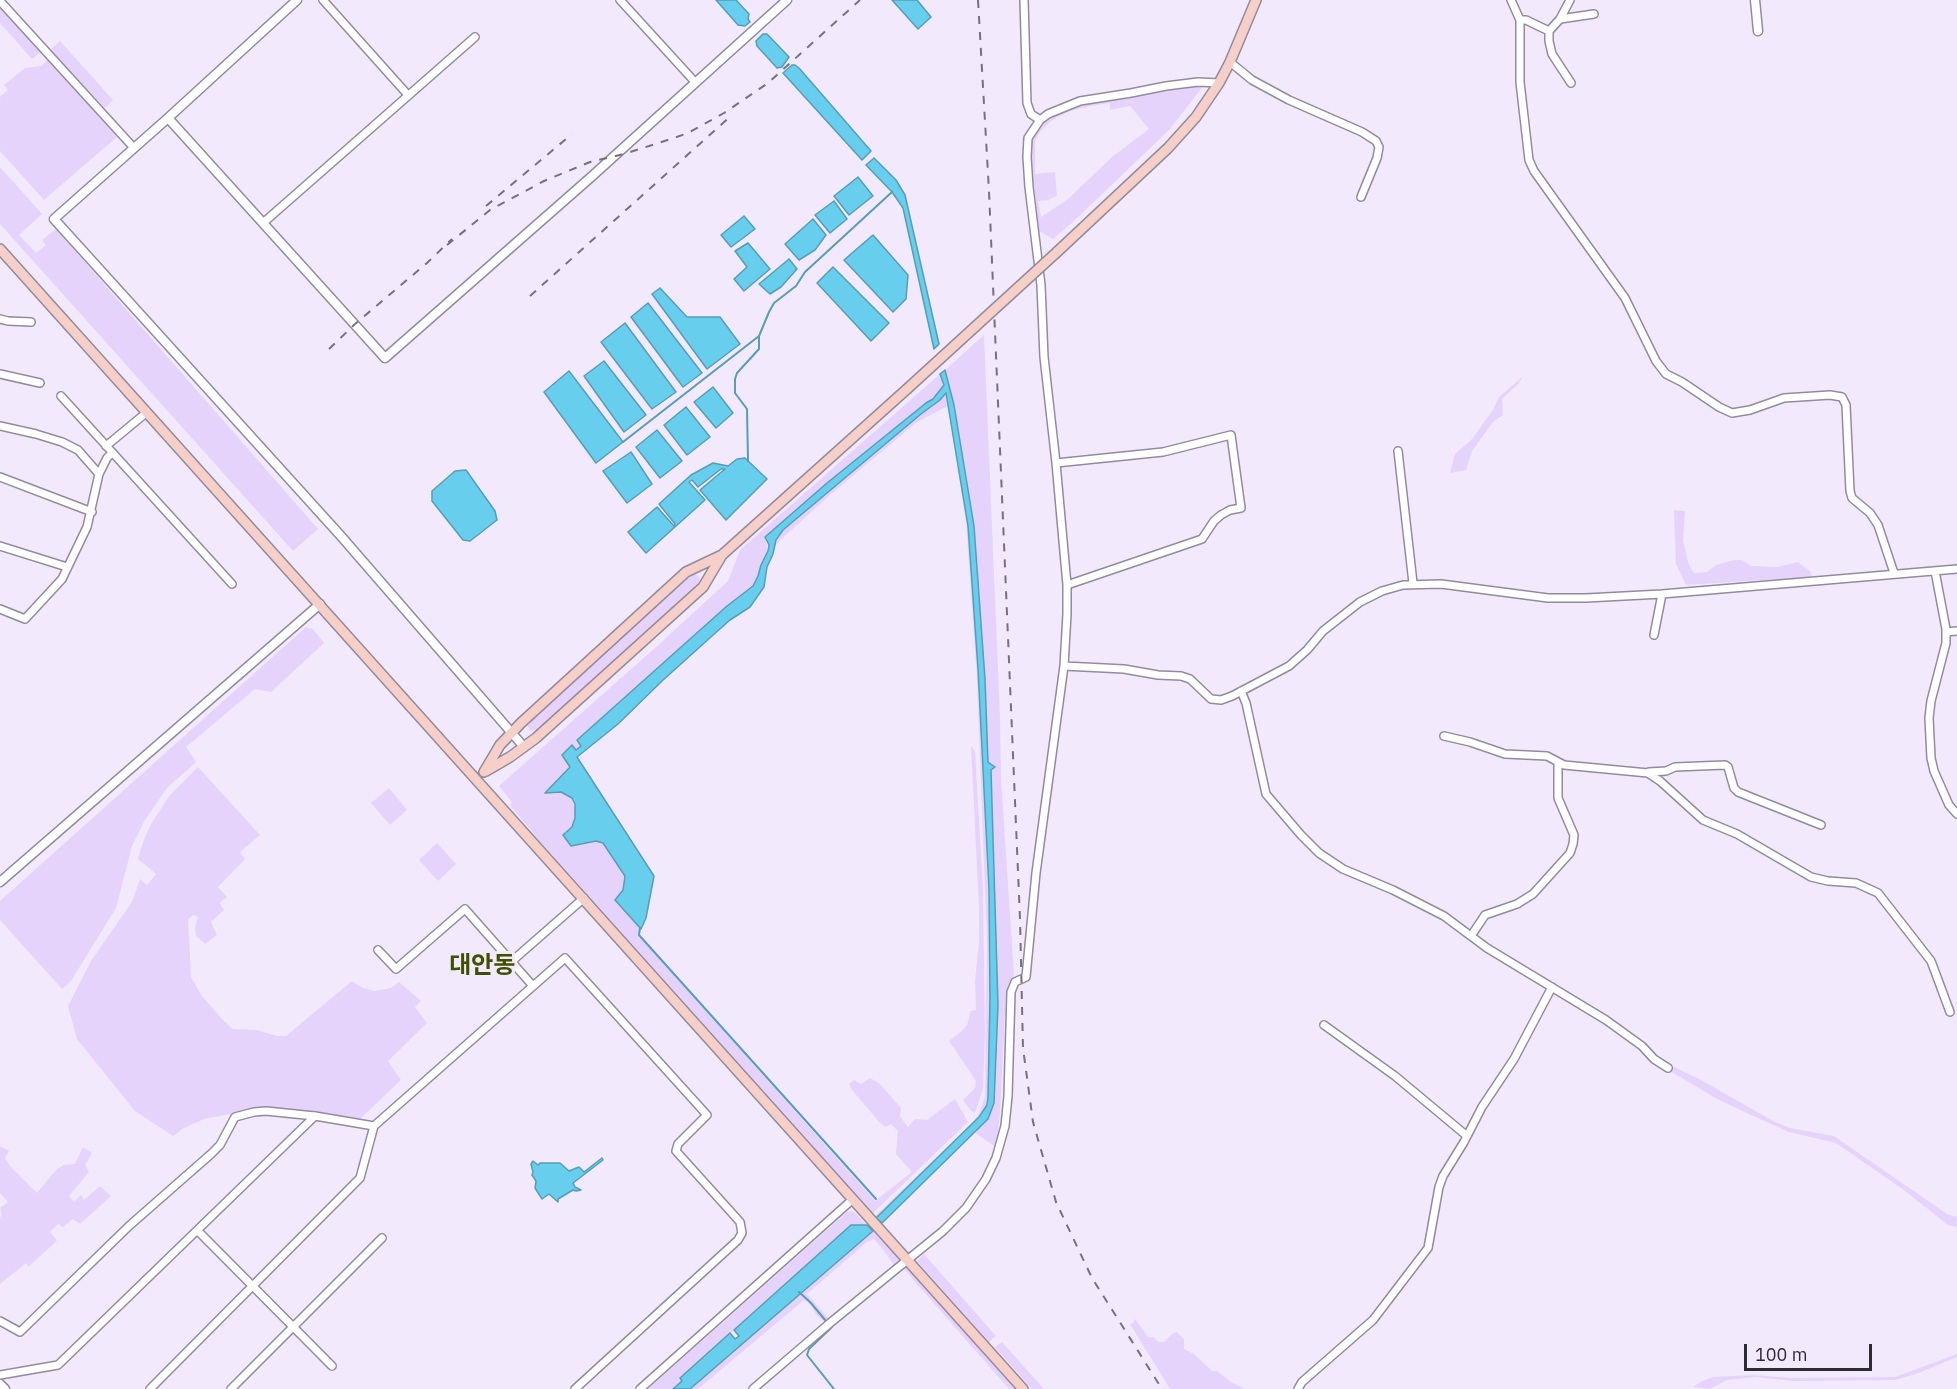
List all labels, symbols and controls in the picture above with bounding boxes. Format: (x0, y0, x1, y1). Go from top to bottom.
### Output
district label: 대안동 (449, 952, 515, 980)
scale bar (1747, 1332, 1874, 1370)
text: 100 m (1755, 1343, 1807, 1366)

